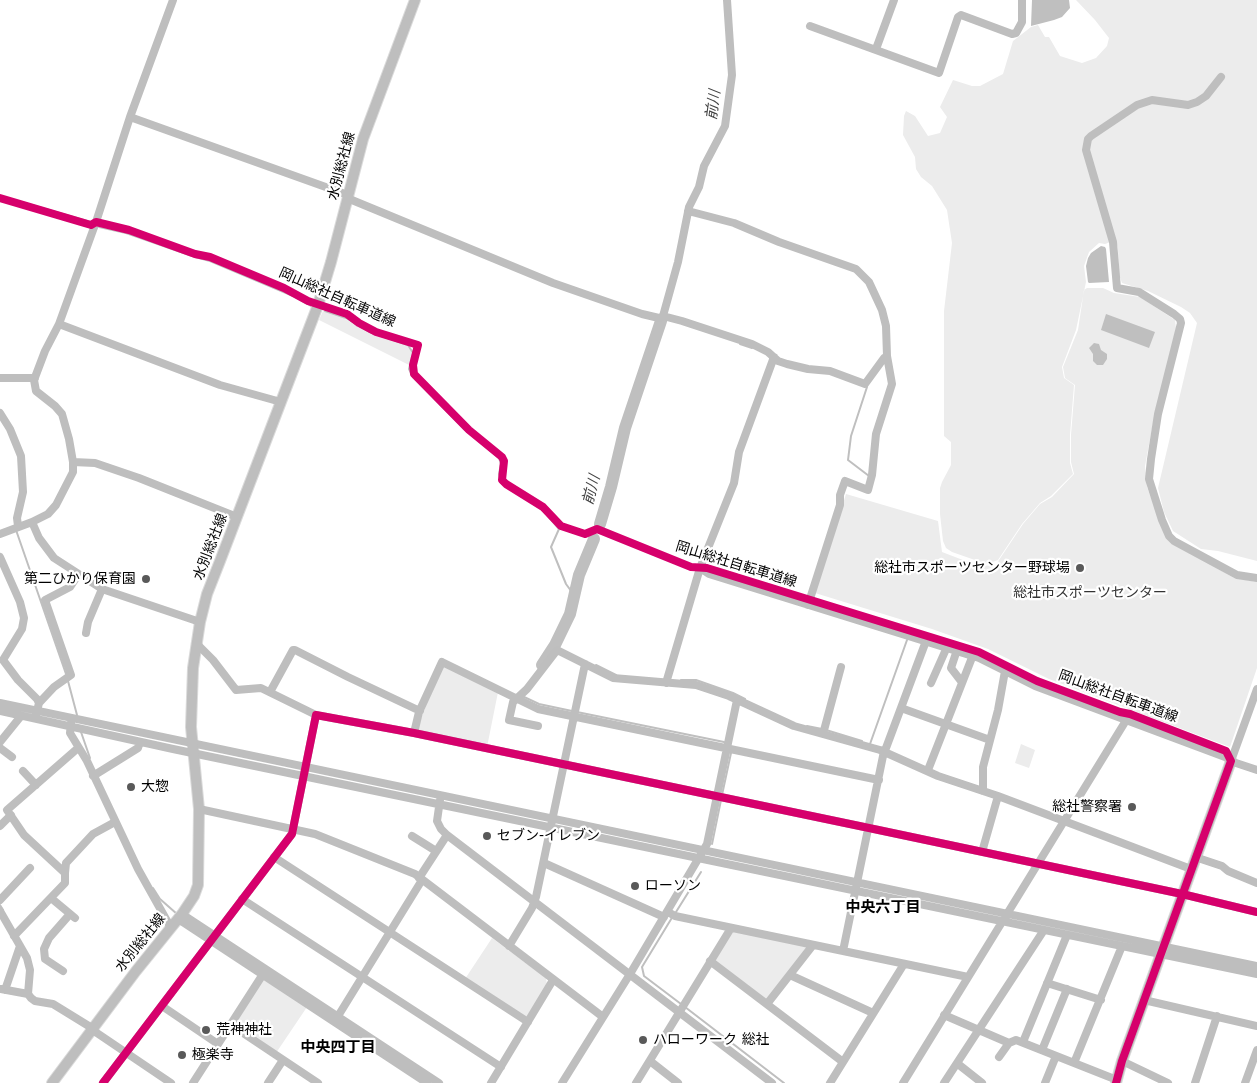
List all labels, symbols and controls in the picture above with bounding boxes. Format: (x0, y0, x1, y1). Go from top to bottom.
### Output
water label: 前川 (703, 89, 725, 121)
street label: 水別総社線 (325, 130, 359, 202)
street label: 岡山総社自転車道線 (276, 265, 398, 331)
water label: 前川 (579, 473, 605, 507)
street label: 水別総社線 (191, 511, 231, 583)
street label: 岡山総社自転車道線 (673, 539, 799, 591)
place label: 総社市スポーツセンター野球場 (874, 560, 1070, 576)
marker: 総社市スポーツセンター野球場 (1074, 562, 1086, 574)
place label: 第二ひかり保育園 (24, 571, 136, 587)
marker: 第二ひかり保育園 (140, 573, 152, 585)
park label: 総社市スポーツセンター (1013, 585, 1167, 601)
street label: 岡山総社自転車道線 (1056, 668, 1180, 726)
place label: 大惣 (141, 779, 169, 795)
marker: 大惣 (125, 781, 137, 793)
place label: 総社警察署 (1052, 799, 1122, 815)
marker: 総社警察署 (1126, 801, 1138, 813)
place label: セブン-イレブン (497, 828, 600, 844)
marker: セブン-イレブン (481, 830, 493, 842)
place label: ローソン (645, 878, 701, 894)
marker: ローソン (629, 880, 641, 892)
district label: 中央六丁目 (846, 899, 920, 917)
street label: 水別総社線 (112, 911, 170, 975)
place label: 荒神神社 (216, 1022, 272, 1038)
marker: 荒神神社 (200, 1024, 212, 1036)
place label: ハローワーク 総社 (653, 1032, 769, 1048)
marker: ハローワーク 総社 (637, 1034, 649, 1046)
district label: 中央四丁目 (301, 1039, 375, 1057)
place label: 極楽寺 (192, 1047, 234, 1063)
marker: 極楽寺 (176, 1049, 188, 1061)

